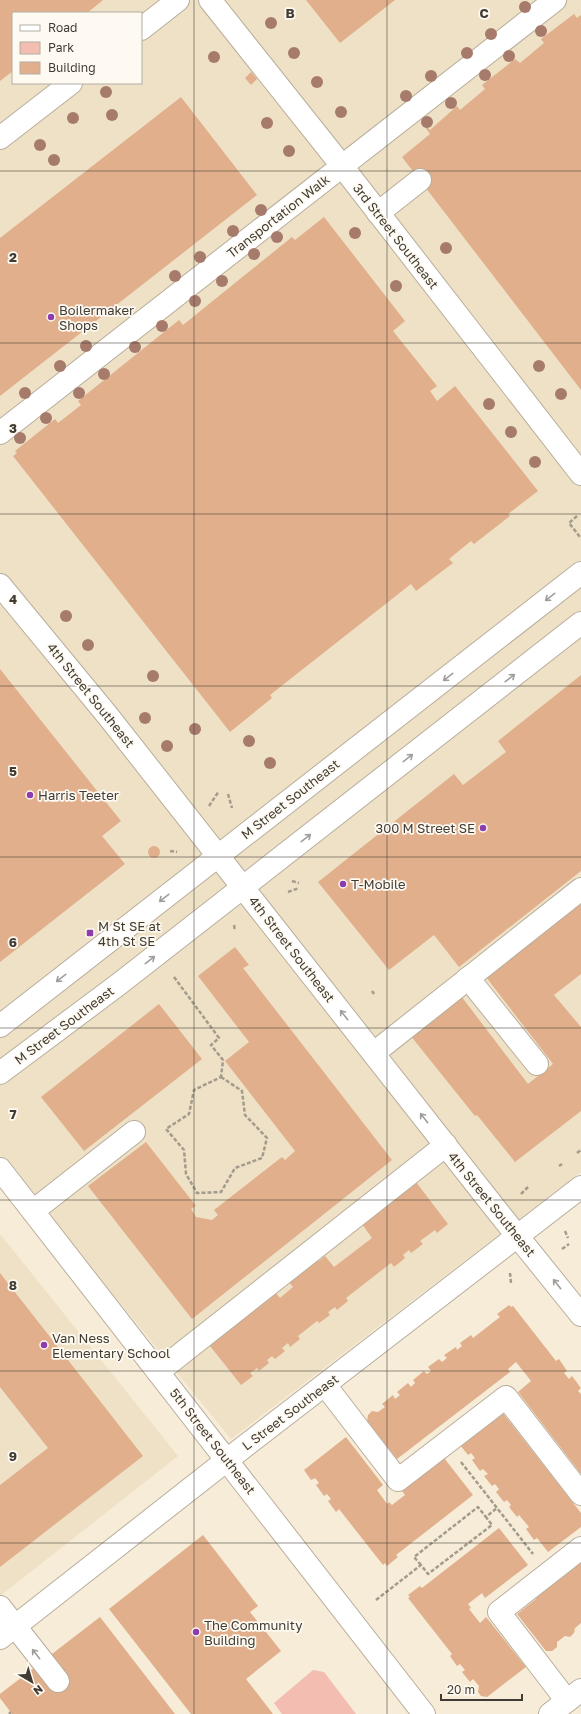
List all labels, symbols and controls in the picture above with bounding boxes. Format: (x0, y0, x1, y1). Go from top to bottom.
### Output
text: B (285, 5, 295, 21)
text: C (479, 5, 489, 21)
legend (12, 12, 142, 84)
text: Road (48, 20, 77, 35)
text: Park (48, 40, 74, 55)
text: Building (48, 60, 96, 75)
street label: Transportation Walk (223, 170, 333, 261)
street label: 3rd Street Southeast (350, 180, 442, 292)
text: 2 (9, 249, 17, 265)
place label: Boilermaker Shops (59, 302, 134, 333)
marker: Boilermaker Shops (46, 312, 56, 322)
text: 3 (9, 420, 17, 436)
text: 4 (9, 591, 17, 607)
one-way arrow (545, 593, 556, 602)
street label: 4th Street Southeast (44, 639, 138, 751)
one-way arrow (442, 673, 453, 681)
one-way arrow (505, 674, 516, 683)
one-way arrow (402, 754, 413, 763)
street label: M Street Southeast (238, 756, 342, 842)
text: 5 (9, 763, 17, 779)
place label: Harris Teeter (38, 787, 119, 803)
marker: Harris Teeter (25, 790, 35, 800)
place label: 300 M Street SE (376, 820, 475, 836)
marker: 300 M Street SE (478, 823, 488, 833)
one-way arrow (300, 834, 311, 843)
place label: T-Mobile (351, 876, 406, 892)
marker: T-Mobile (338, 879, 348, 889)
street label: 4th Street Southeast (246, 893, 338, 1005)
one-way arrow (159, 894, 170, 902)
place label: M St SE at 4th St SE (98, 918, 161, 949)
marker: M St SE at 4th St SE (85, 928, 95, 938)
text: 6 (9, 934, 17, 950)
one-way arrow (145, 955, 156, 964)
one-way arrow (56, 974, 67, 982)
street label: M Street Southeast (11, 982, 117, 1068)
one-way arrow (340, 1010, 349, 1021)
text: 7 (9, 1106, 17, 1122)
one-way arrow (420, 1112, 429, 1123)
street label: 4th Street Southeast (445, 1148, 539, 1260)
text: 8 (9, 1277, 17, 1293)
one-way arrow (553, 1279, 561, 1290)
place label: Van Ness Elementary School (52, 1330, 170, 1361)
marker: Van Ness Elementary School (39, 1340, 49, 1350)
street label: L Street Southeast (239, 1371, 341, 1453)
street label: 5th Street Southeast (167, 1385, 259, 1497)
text: 9 (9, 1448, 17, 1464)
place label: The Community Building (204, 1617, 303, 1648)
marker: The Community Building (191, 1627, 201, 1637)
one-way arrow (32, 1648, 41, 1659)
north arrow (12, 1662, 52, 1702)
scale bar (441, 1676, 522, 1702)
text: 20 m (447, 1682, 475, 1697)
text: N (31, 1683, 46, 1698)

